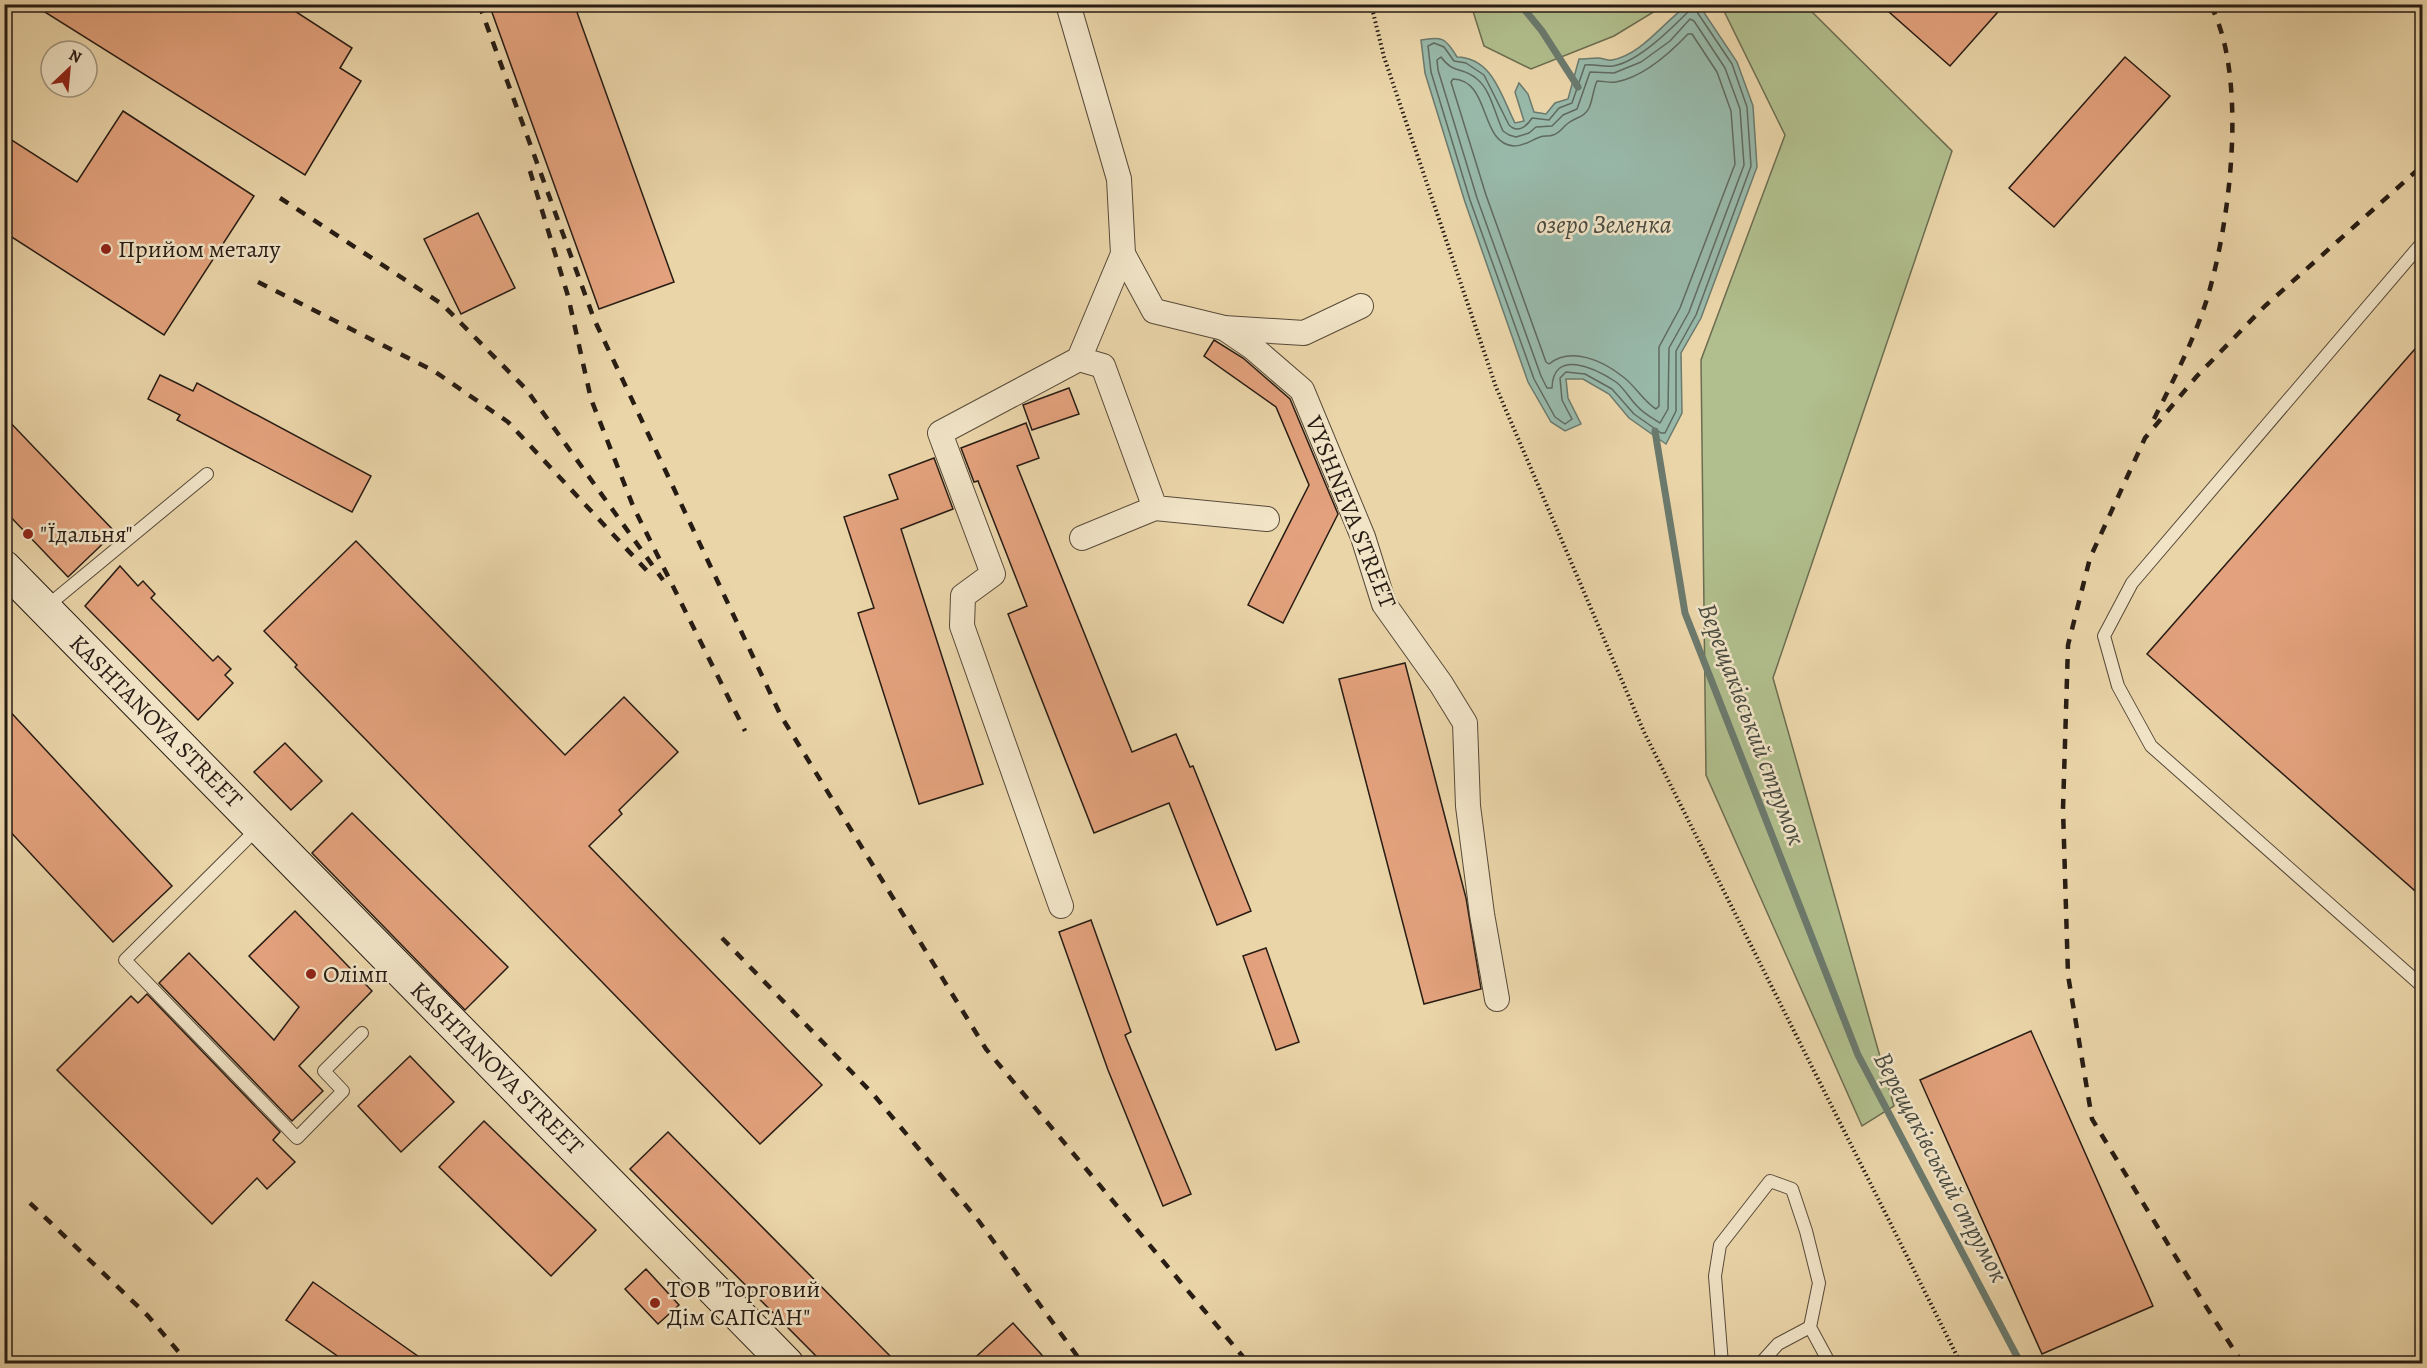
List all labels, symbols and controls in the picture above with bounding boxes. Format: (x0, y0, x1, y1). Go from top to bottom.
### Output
north arrow (39, 39, 99, 99)
text: N (65, 44, 86, 69)
water label: озеро Зеленка (1536, 207, 1672, 242)
place label: Прийом металу (118, 233, 280, 265)
marker: Прийом металу (99, 242, 113, 256)
street label: VYSHNEVA STREET (1297, 410, 1404, 613)
place label: "Їдальня" (40, 518, 133, 550)
marker: "Їдальня" (21, 527, 35, 541)
water label: Верещаківський струмок (1690, 598, 1814, 850)
street label: KASHTANOVA STREET (62, 627, 250, 815)
place label: Олімп (323, 958, 388, 990)
marker: Олімп (304, 967, 318, 981)
street label: KASHTANOVA STREET (403, 974, 591, 1162)
water label: Верещаківський струмок (1865, 1045, 2017, 1289)
place label: ТОВ "Торговий Дім САПСАН" (667, 1273, 820, 1333)
marker: ТОВ "Торговий Дім САПСАН" (648, 1296, 662, 1310)

